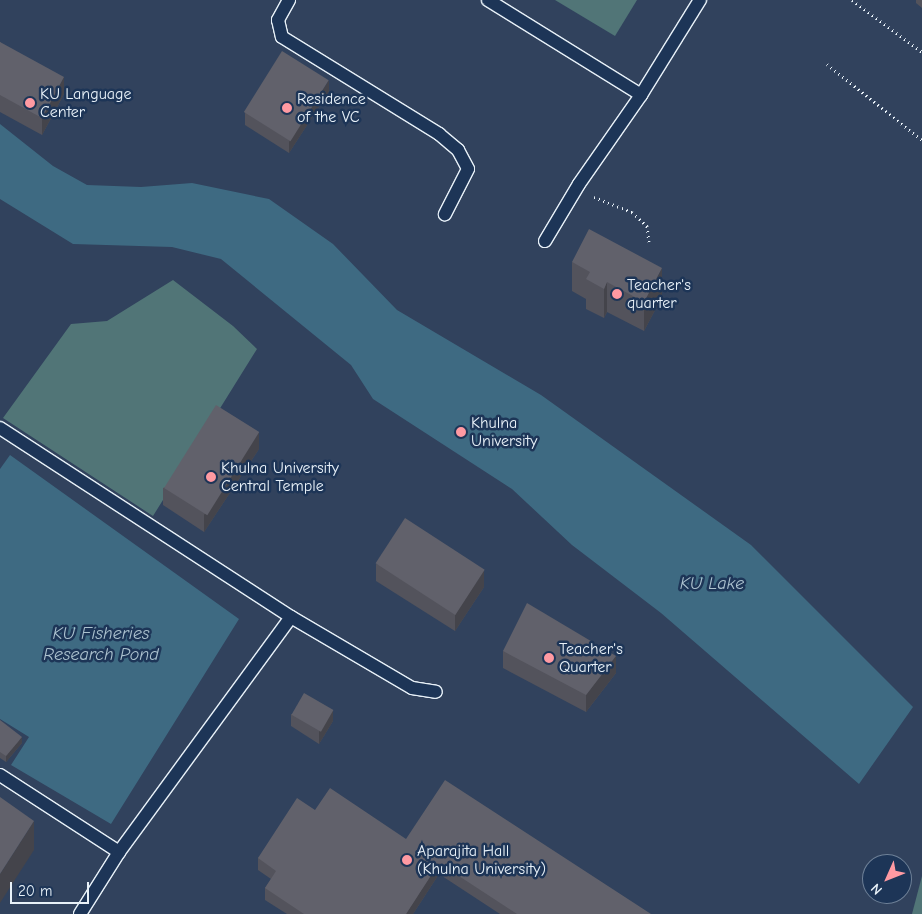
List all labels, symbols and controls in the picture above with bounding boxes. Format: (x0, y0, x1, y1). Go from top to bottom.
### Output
place label: KU Language Center (40, 84, 132, 122)
place label: Residence of the VC (297, 89, 366, 127)
marker: KU Language Center (24, 97, 36, 109)
marker: Residence of the VC (281, 102, 293, 114)
place label: Teacher's quarter (627, 275, 691, 313)
marker: Teacher's quarter (611, 288, 623, 300)
place label: Khulna University (471, 413, 537, 451)
marker: Khulna University (455, 426, 467, 438)
place label: Khulna University Central Temple (221, 458, 339, 496)
marker: Khulna University Central Temple (205, 471, 217, 483)
water label: KU Lake (680, 573, 744, 595)
water label: KU Fisheries Research Pond (43, 624, 159, 666)
place label: Teacher's Quarter (559, 639, 623, 677)
marker: Teacher's Quarter (543, 652, 555, 664)
place label: Aparajita Hall (Khulna University) (417, 841, 546, 879)
marker: Aparajita Hall (Khulna University) (401, 854, 413, 866)
north arrow (862, 854, 912, 904)
scale bar (12, 872, 91, 904)
text: N (867, 880, 886, 898)
text: 20 m (18, 882, 52, 900)

